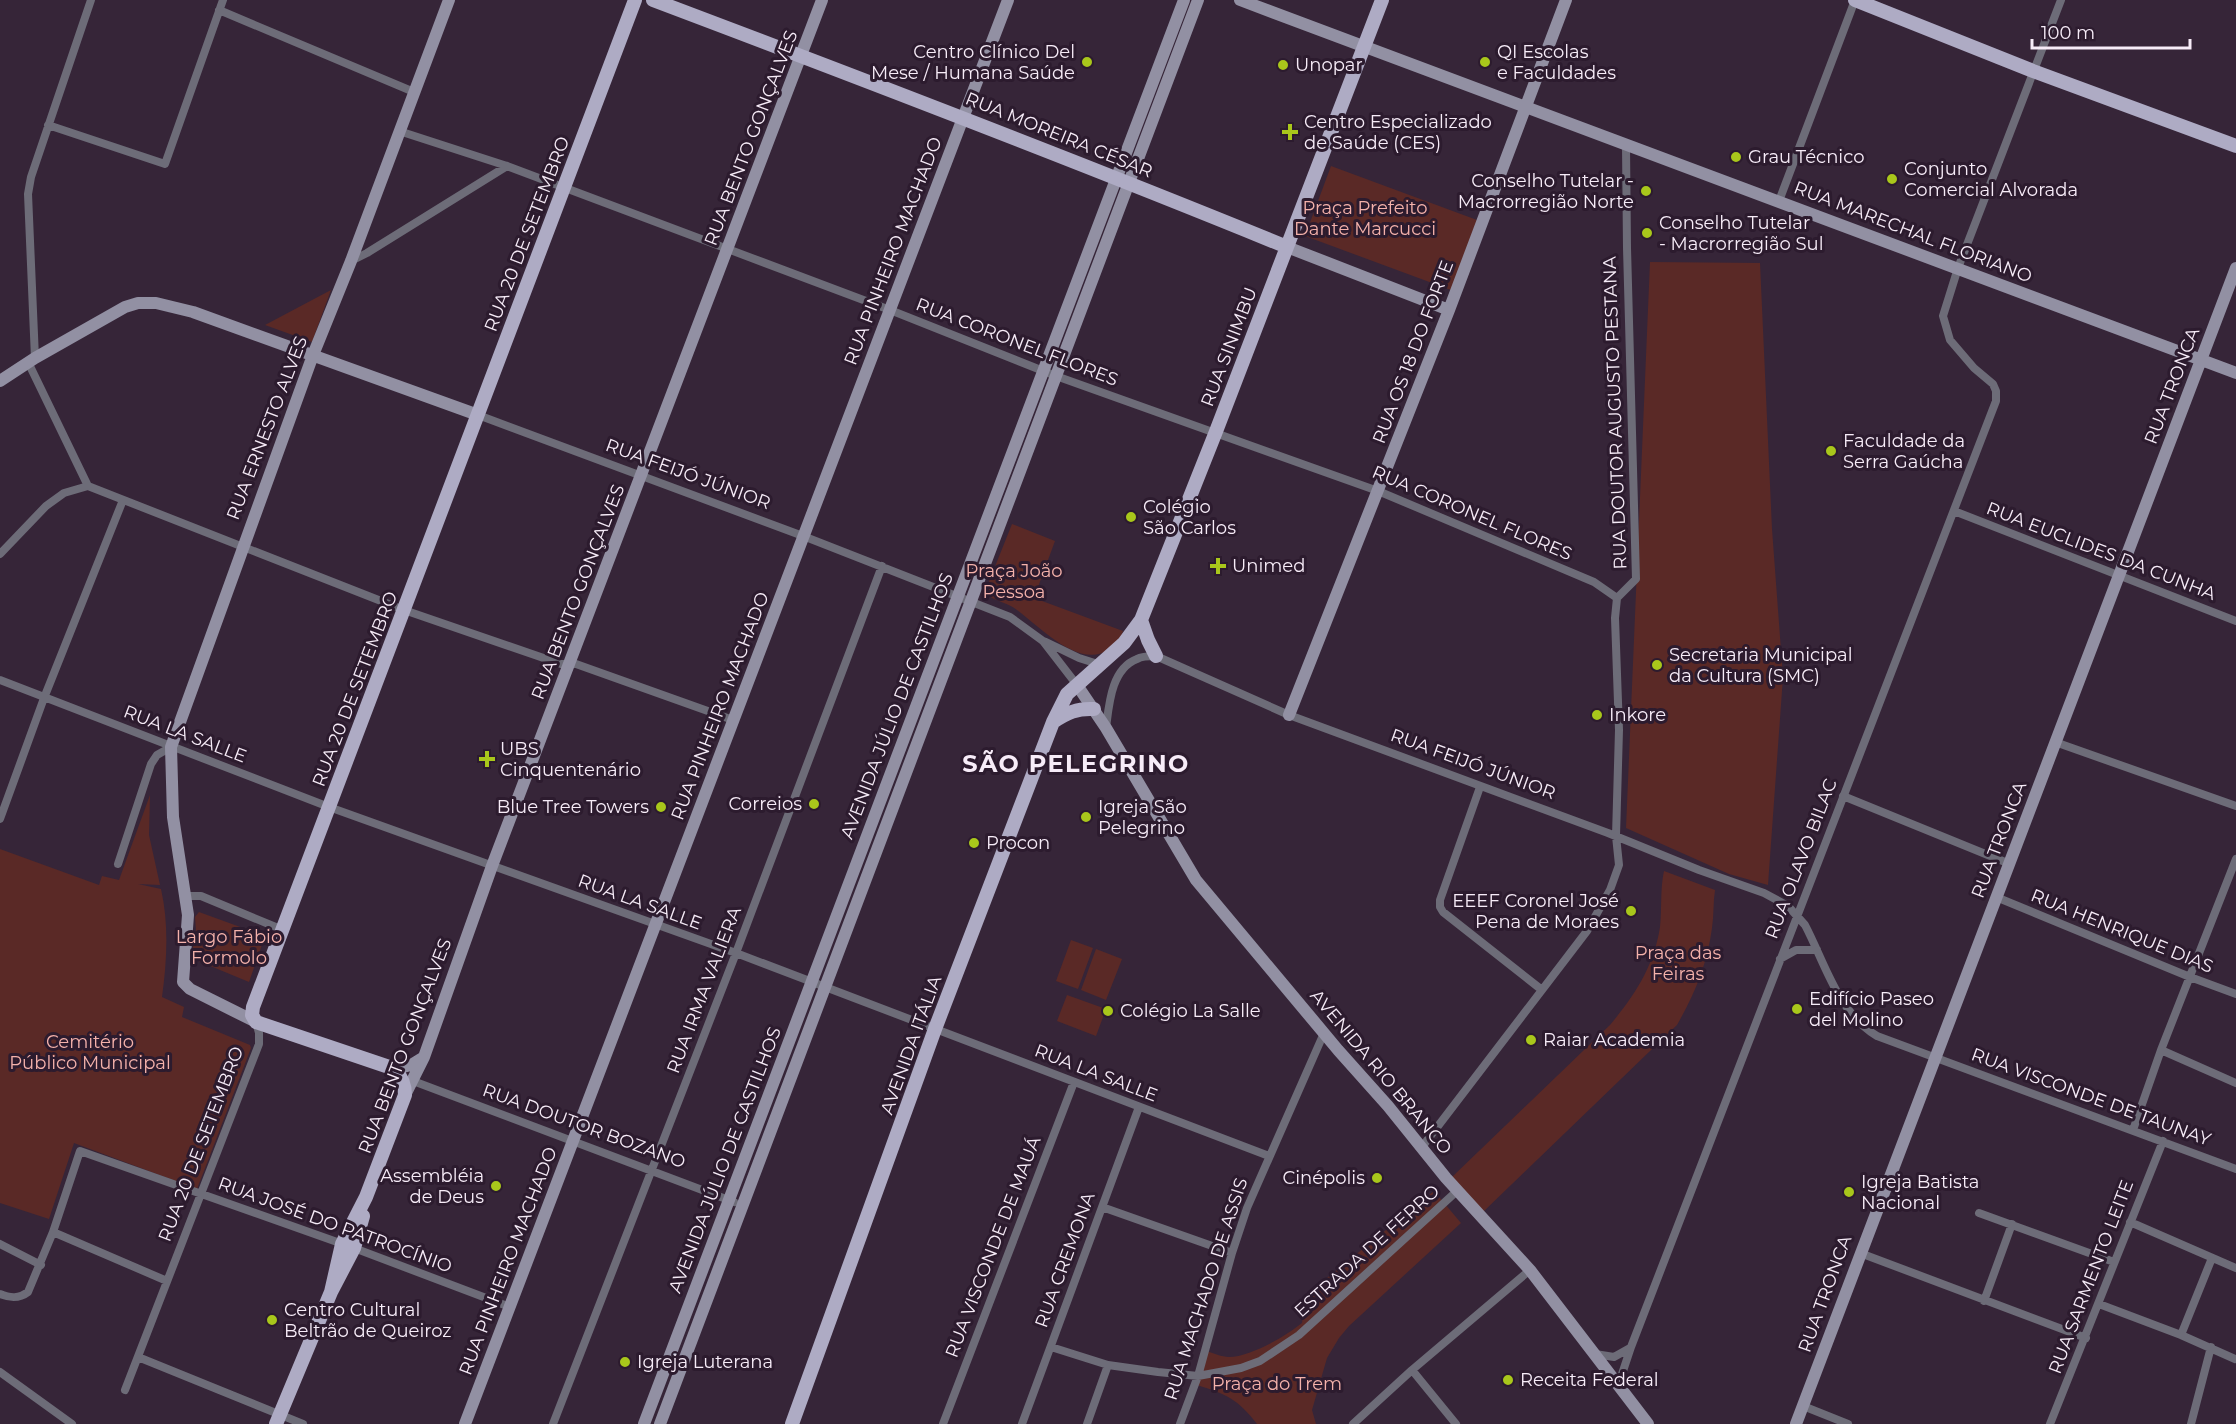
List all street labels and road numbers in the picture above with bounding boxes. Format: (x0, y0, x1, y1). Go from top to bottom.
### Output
street label: RUA BENTO GONÇALVES (700, 27, 802, 249)
street label: RUA MOREIRA CÉSAR (962, 87, 1156, 183)
street label: RUA 20 DE SETEMBRO (480, 133, 574, 335)
street label: RUA PINHEIRO MACHADO (839, 134, 947, 368)
street label: RUA MARECHAL FLORIANO (1791, 176, 2035, 288)
street label: RUA DOUTOR AUGUSTO PESTANA (1599, 256, 1631, 570)
street label: RUA OS 18 DO FORTE (1368, 257, 1458, 447)
street label: RUA SINIMBU (1196, 284, 1262, 410)
street label: RUA CORONEL FLORES (913, 293, 1121, 391)
street label: RUA TRONCA (2140, 325, 2204, 447)
street label: RUA ERNESTO ALVES (222, 333, 312, 523)
street label: RUA FEIJÓ JÚNIOR (603, 434, 773, 514)
street label: RUA CORONEL FLORES (1369, 461, 1575, 565)
street label: RUA BENTO GONÇALVES (527, 481, 629, 703)
street label: RUA EUCLIDES DA CUNHA (1983, 497, 2219, 605)
street label: AVENIDA JÚLIO DE CASTILHOS (836, 570, 958, 842)
street label: RUA 20 DE SETEMBRO (308, 588, 402, 790)
street label: RUA PINHEIRO MACHADO (666, 589, 774, 823)
street label: RUA LA SALLE (120, 700, 250, 768)
street label: RUA FEIJÓ JÚNIOR (1388, 724, 1558, 804)
street label: RUA OLAVO BILAC (1760, 776, 1842, 942)
street label: RUA TRONCA (1967, 779, 2031, 901)
street label: RUA LA SALLE (575, 869, 705, 935)
street label: RUA HENRIQUE DIAS (2028, 884, 2216, 978)
street label: RUA IRMA VALIERA (662, 903, 746, 1076)
street label: RUA BENTO GONÇALVES (354, 935, 456, 1157)
street label: AVENIDA ITÁLIA (876, 973, 946, 1117)
street label: AVENIDA RIO BRANCO (1306, 985, 1456, 1159)
street label: AVENIDA JÚLIO DE CASTILHOS (664, 1024, 786, 1296)
street label: RUA LA SALLE (1031, 1039, 1161, 1107)
street label: RUA 20 DE SETEMBRO (154, 1043, 248, 1245)
street label: RUA VISCONDE DE TAUNAY (1968, 1043, 2214, 1151)
street label: RUA DOUTOR BOZANO (479, 1079, 689, 1173)
street label: RUA VISCONDE DE MAUÁ (941, 1133, 1045, 1361)
street label: RUA PINHEIRO MACHADO (454, 1144, 562, 1378)
street label: RUA JOSÉ DO PATROCÍNIO (215, 1172, 455, 1278)
street label: RUA MACHADO DE ASSIS (1160, 1175, 1252, 1403)
street label: RUA SARMENTO LEITE (2044, 1177, 2138, 1377)
street label: ESTRADA DE FERRO (1290, 1180, 1444, 1322)
street label: RUA CREMONA (1030, 1189, 1100, 1331)
street label: RUA TRONCA (1794, 1232, 1856, 1356)

